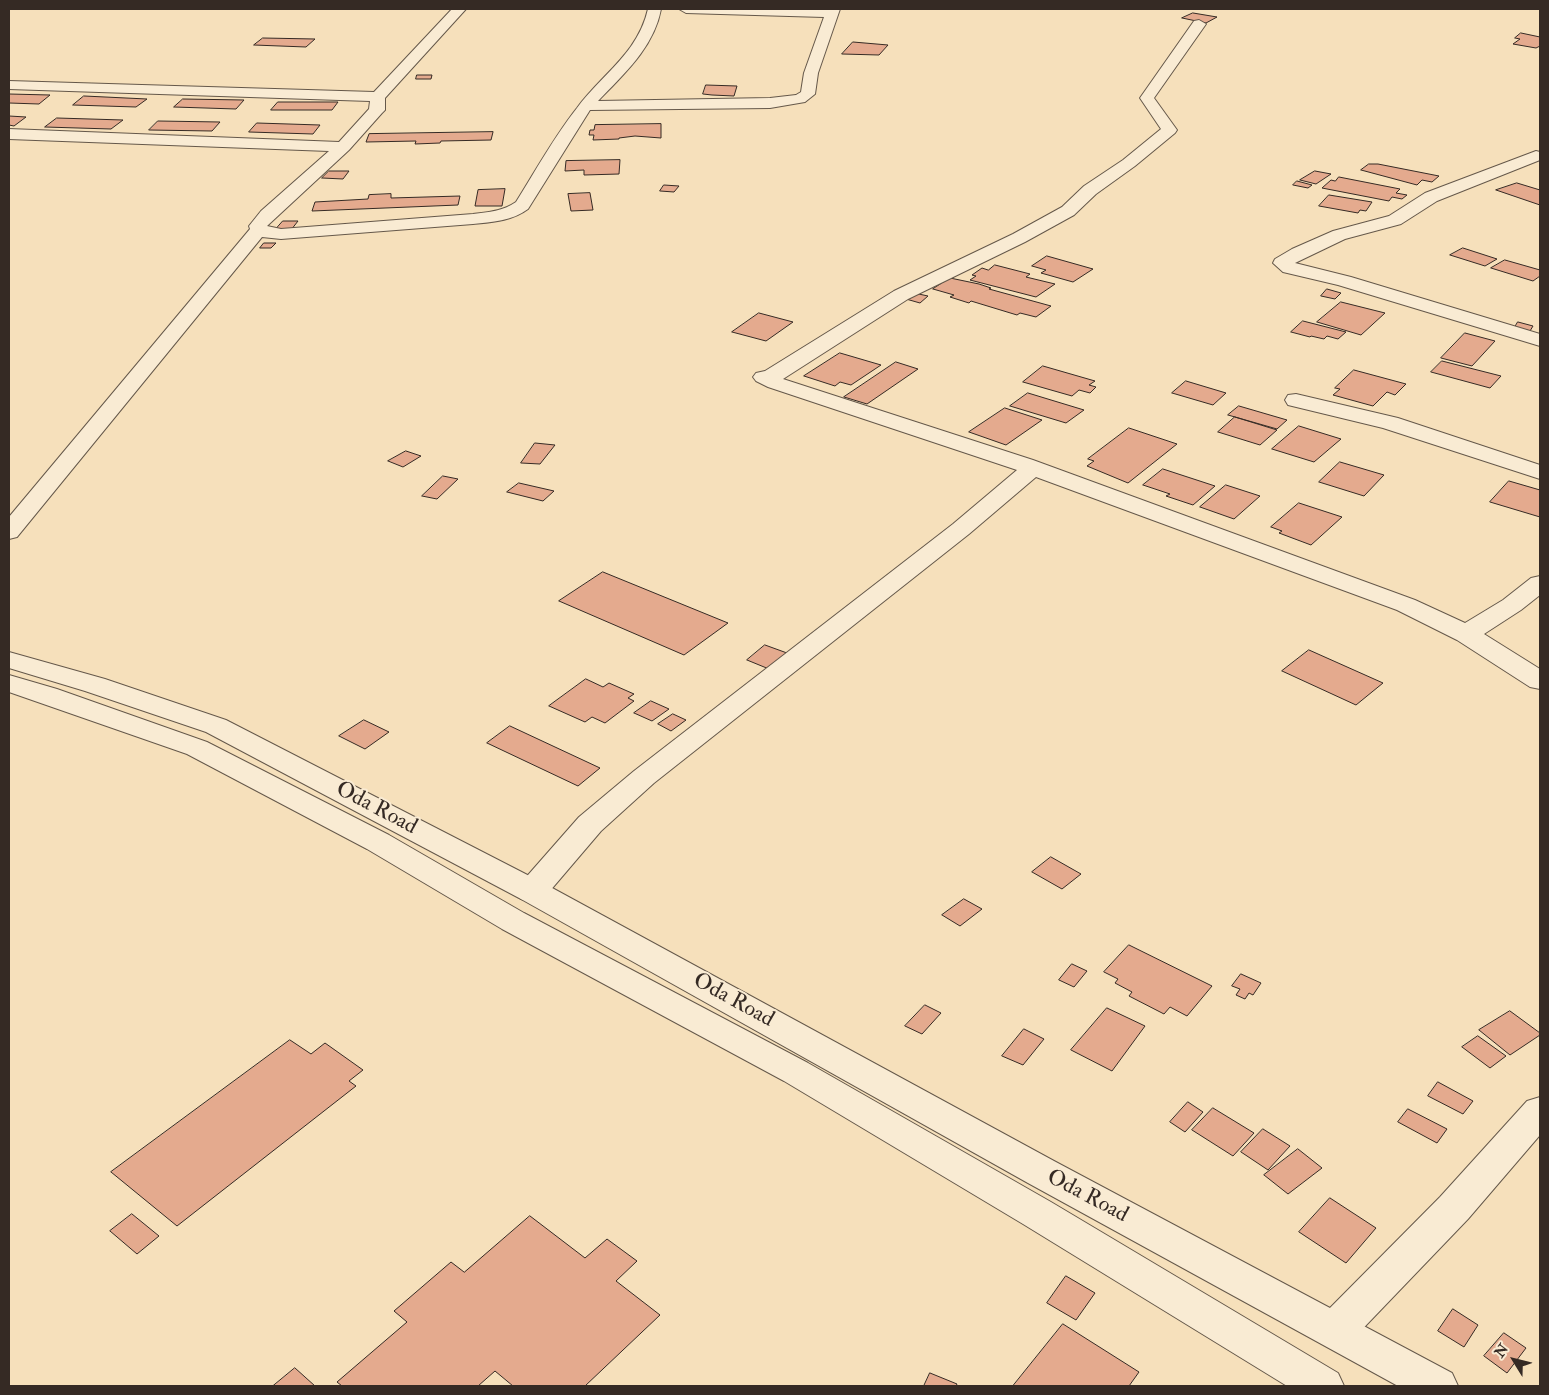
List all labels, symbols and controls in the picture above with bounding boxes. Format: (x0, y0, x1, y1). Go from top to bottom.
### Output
street label: Oda Road (331, 777, 421, 841)
street label: Oda Road (688, 968, 778, 1034)
street label: Oda Road (1042, 1165, 1132, 1229)
north arrow (1489, 1335, 1539, 1385)
text: N (1491, 1341, 1512, 1361)

